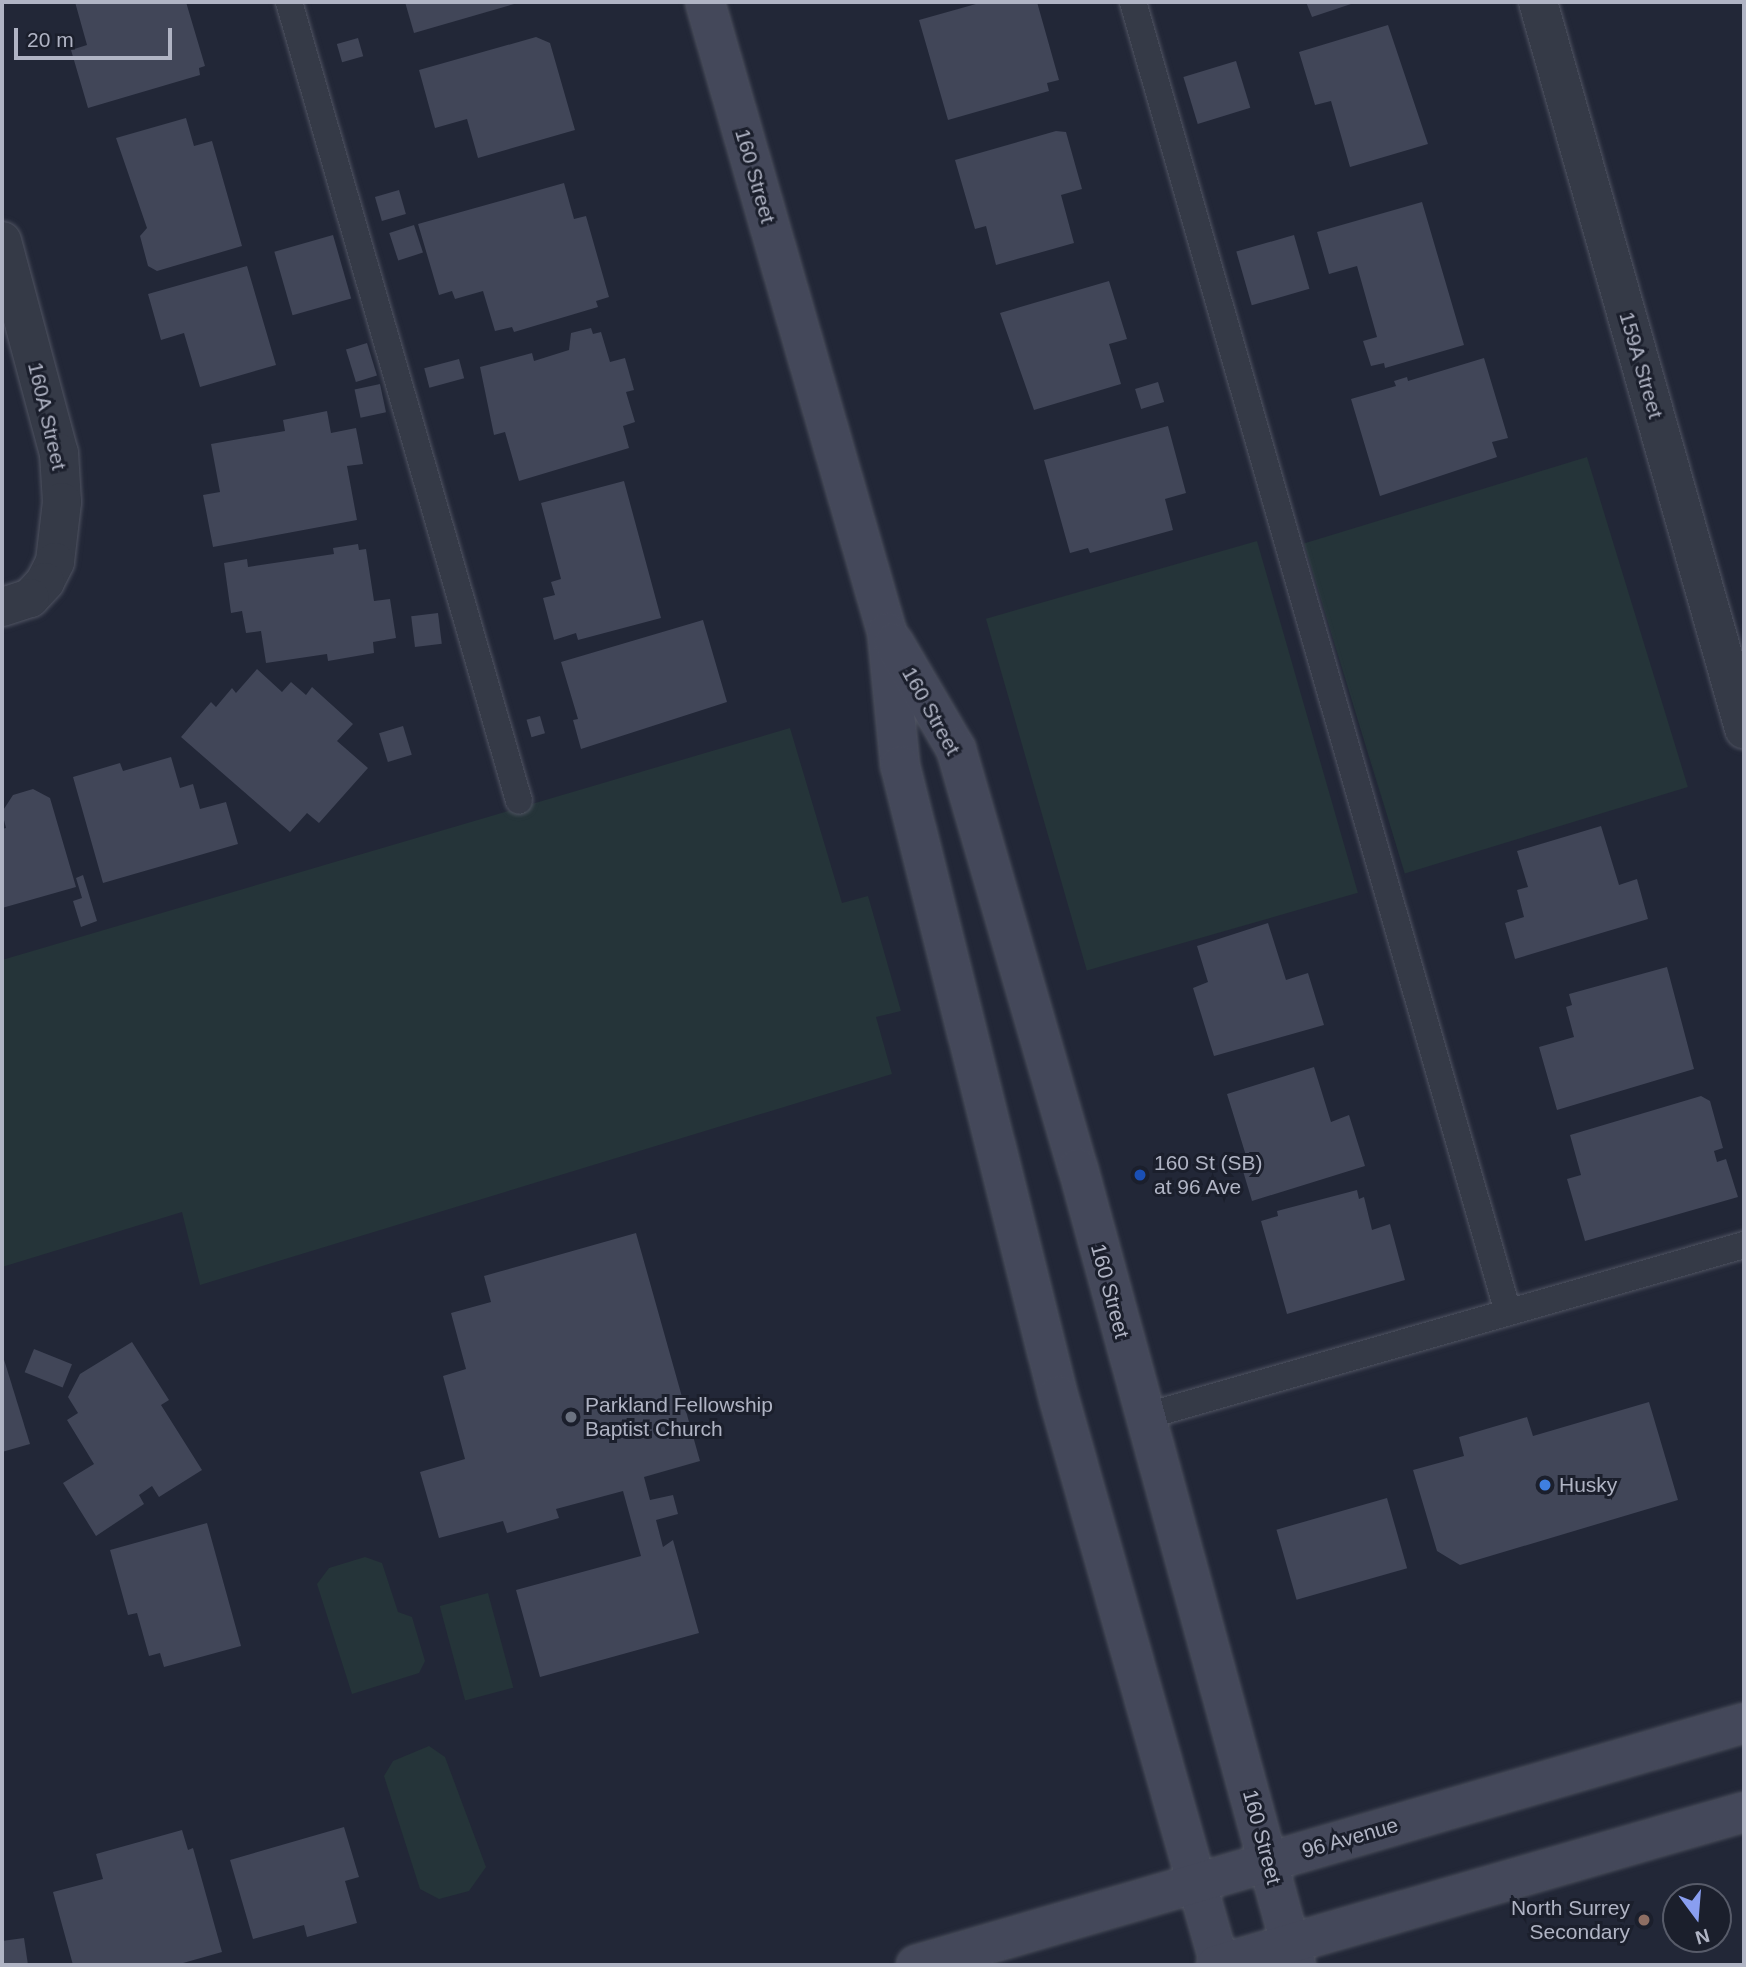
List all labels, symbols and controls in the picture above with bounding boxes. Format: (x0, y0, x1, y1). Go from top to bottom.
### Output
scale bar (18, 14, 175, 58)
text: 20 m (27, 28, 74, 51)
street label: 160 Street (730, 126, 780, 226)
street label: 159A Street (1614, 308, 1668, 422)
street label: 160A Street (22, 359, 72, 473)
street label: 160 Street (896, 663, 966, 759)
place label: 160 St (SB) at 96 Ave (1154, 1150, 1263, 1200)
marker: 160 St (SB) at 96 Ave (1132, 1167, 1148, 1183)
street label: 160 Street (1085, 1241, 1135, 1341)
place label: Parkland Fellowship Baptist Church (585, 1392, 773, 1442)
marker: Parkland Fellowship Baptist Church (563, 1409, 579, 1425)
place label: Husky (1559, 1472, 1617, 1498)
marker: Husky (1537, 1477, 1553, 1493)
street label: 160 Street (1237, 1787, 1287, 1887)
street label: 96 Avenue (1298, 1812, 1402, 1864)
north arrow (1662, 1883, 1732, 1953)
place label: North Surrey Secondary (1511, 1895, 1630, 1945)
marker: North Surrey Secondary (1636, 1912, 1652, 1928)
text: N (1693, 1925, 1712, 1949)

